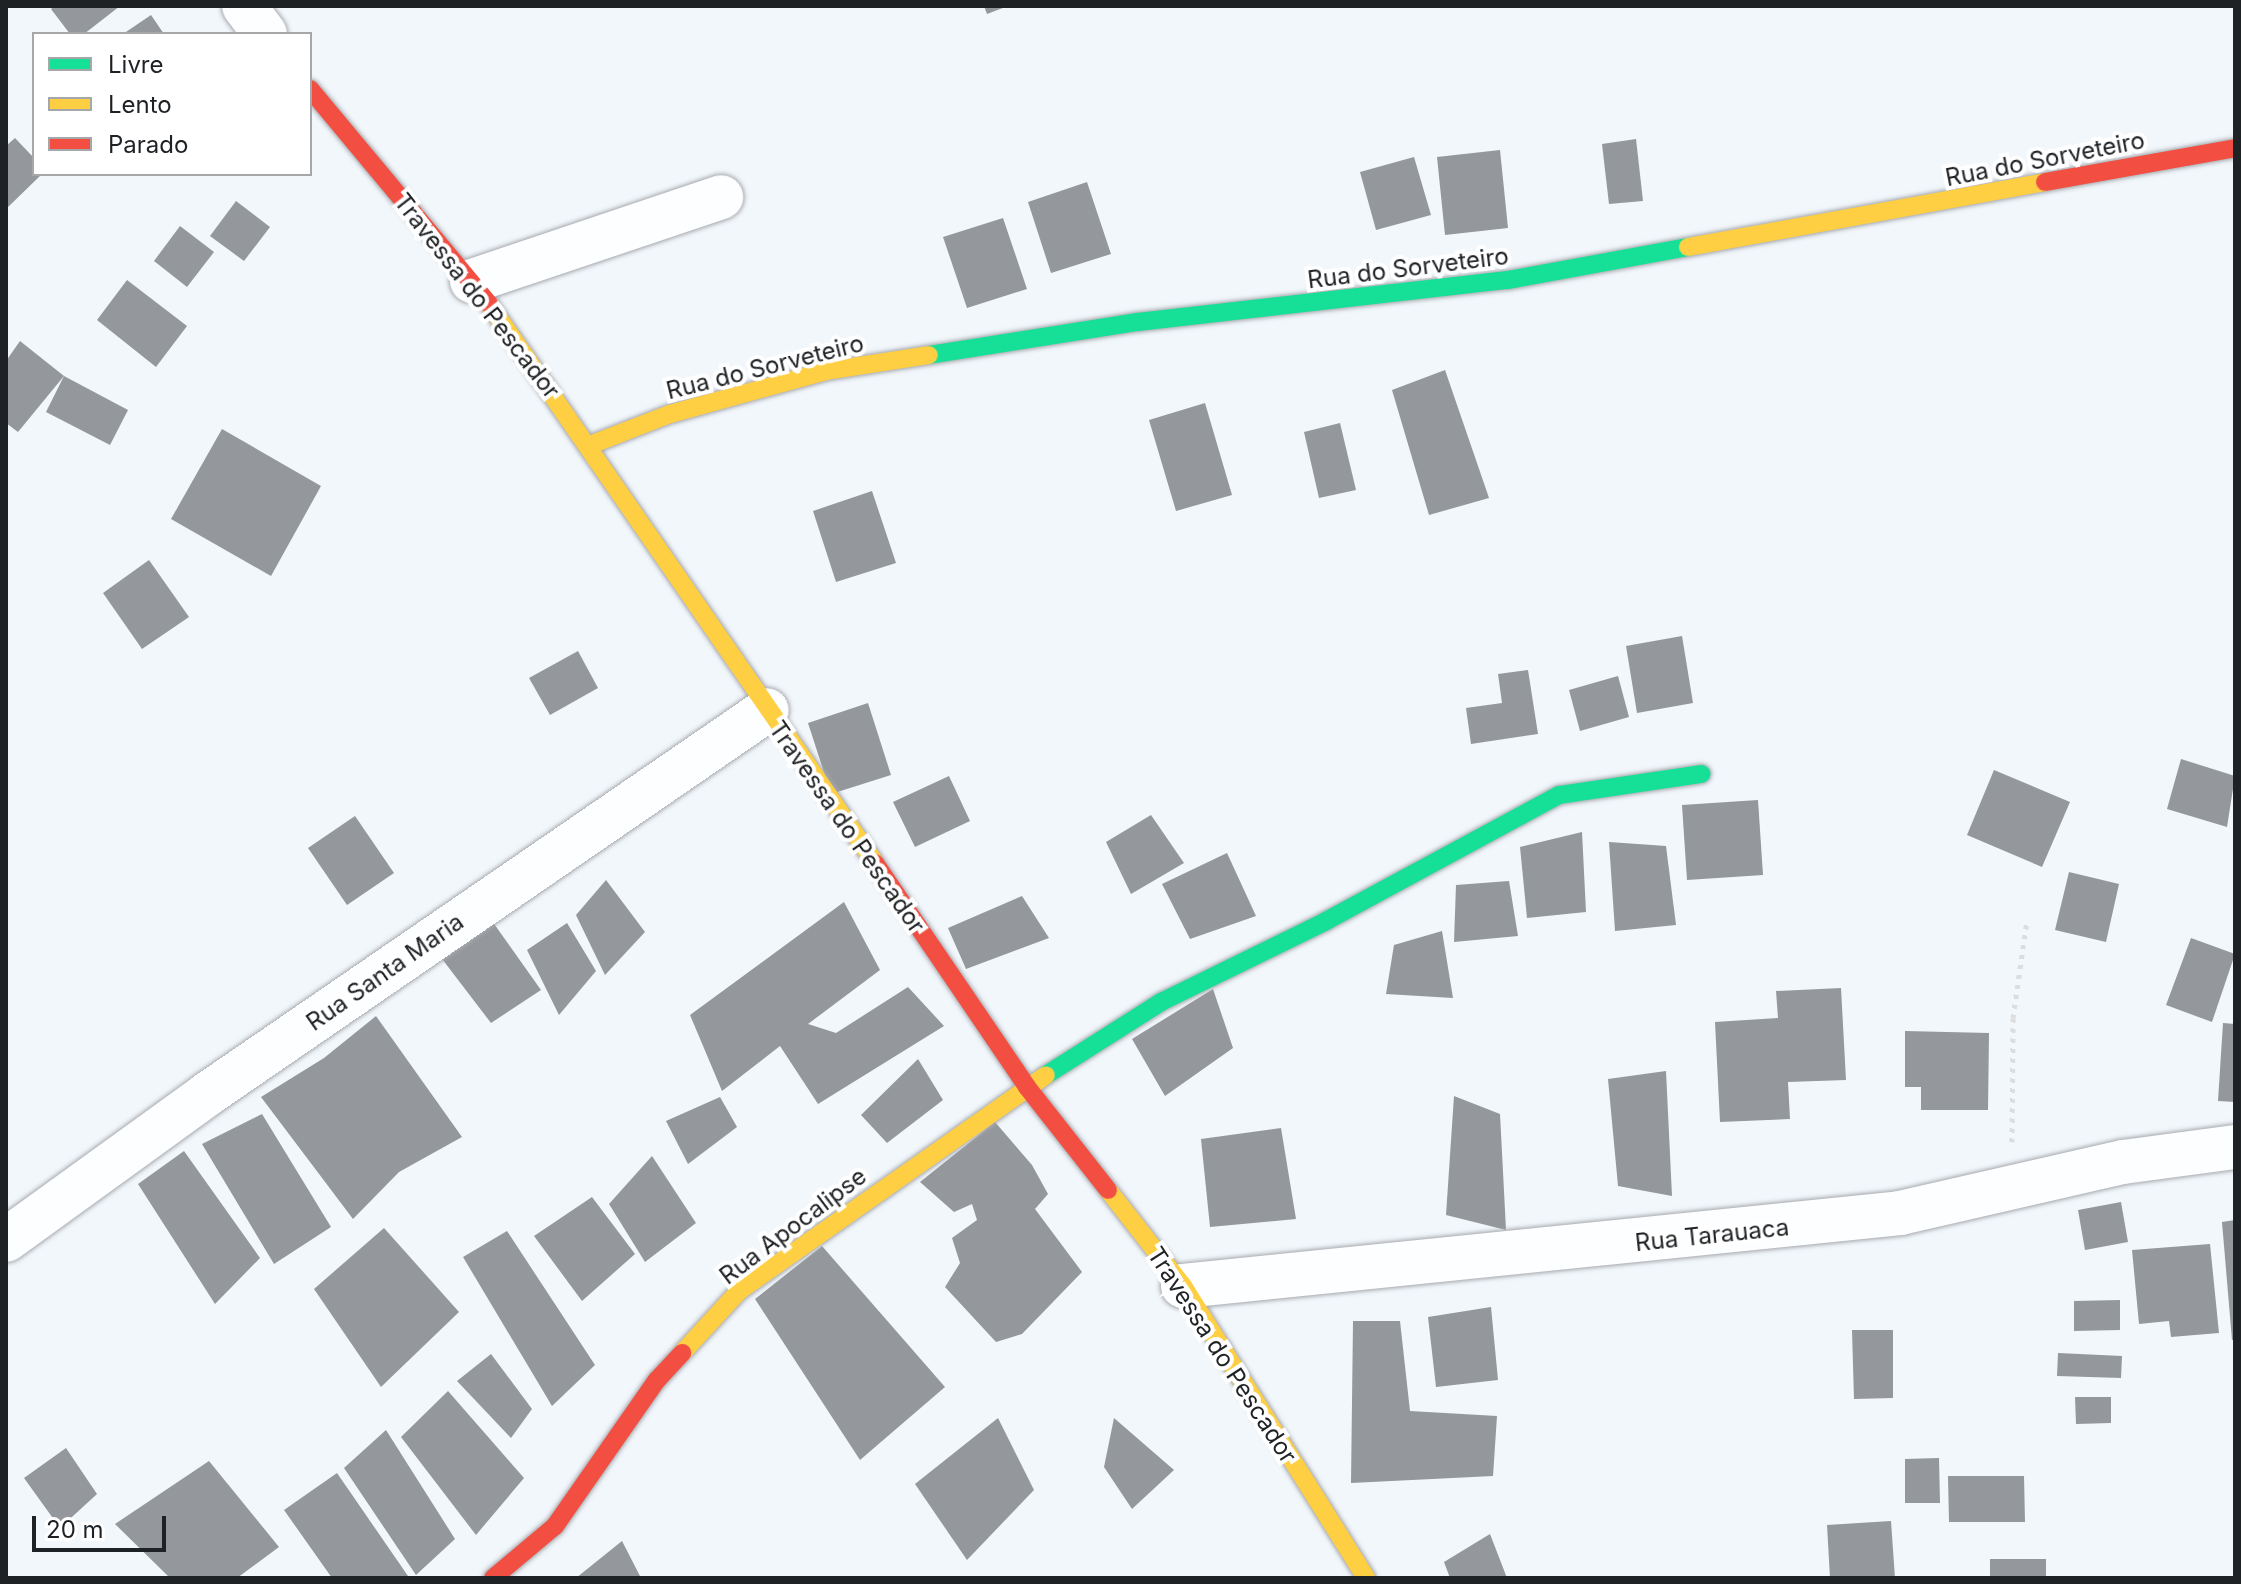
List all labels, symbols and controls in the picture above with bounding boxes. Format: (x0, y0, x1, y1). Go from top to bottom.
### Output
legend (32, 32, 312, 176)
text: Livre (108, 50, 164, 79)
text: Lento (108, 90, 172, 119)
street label: Rua do Sorveteiro (1943, 126, 2147, 192)
text: Parado (108, 130, 188, 159)
street label: Travessa do Pescador (388, 188, 566, 404)
street label: Rua do Sorveteiro (1306, 241, 1510, 295)
street label: Rua do Sorveteiro (663, 329, 867, 405)
street label: Travessa do Pescador (763, 715, 931, 939)
street label: Rua Santa Maria (301, 907, 469, 1037)
street label: Rua Apocalipse (714, 1162, 872, 1290)
street label: Rua Tarauaca (1634, 1213, 1790, 1257)
street label: Travessa do Pescador (1141, 1241, 1303, 1469)
scale bar (36, 1500, 170, 1550)
text: 20 m (46, 1515, 104, 1544)

